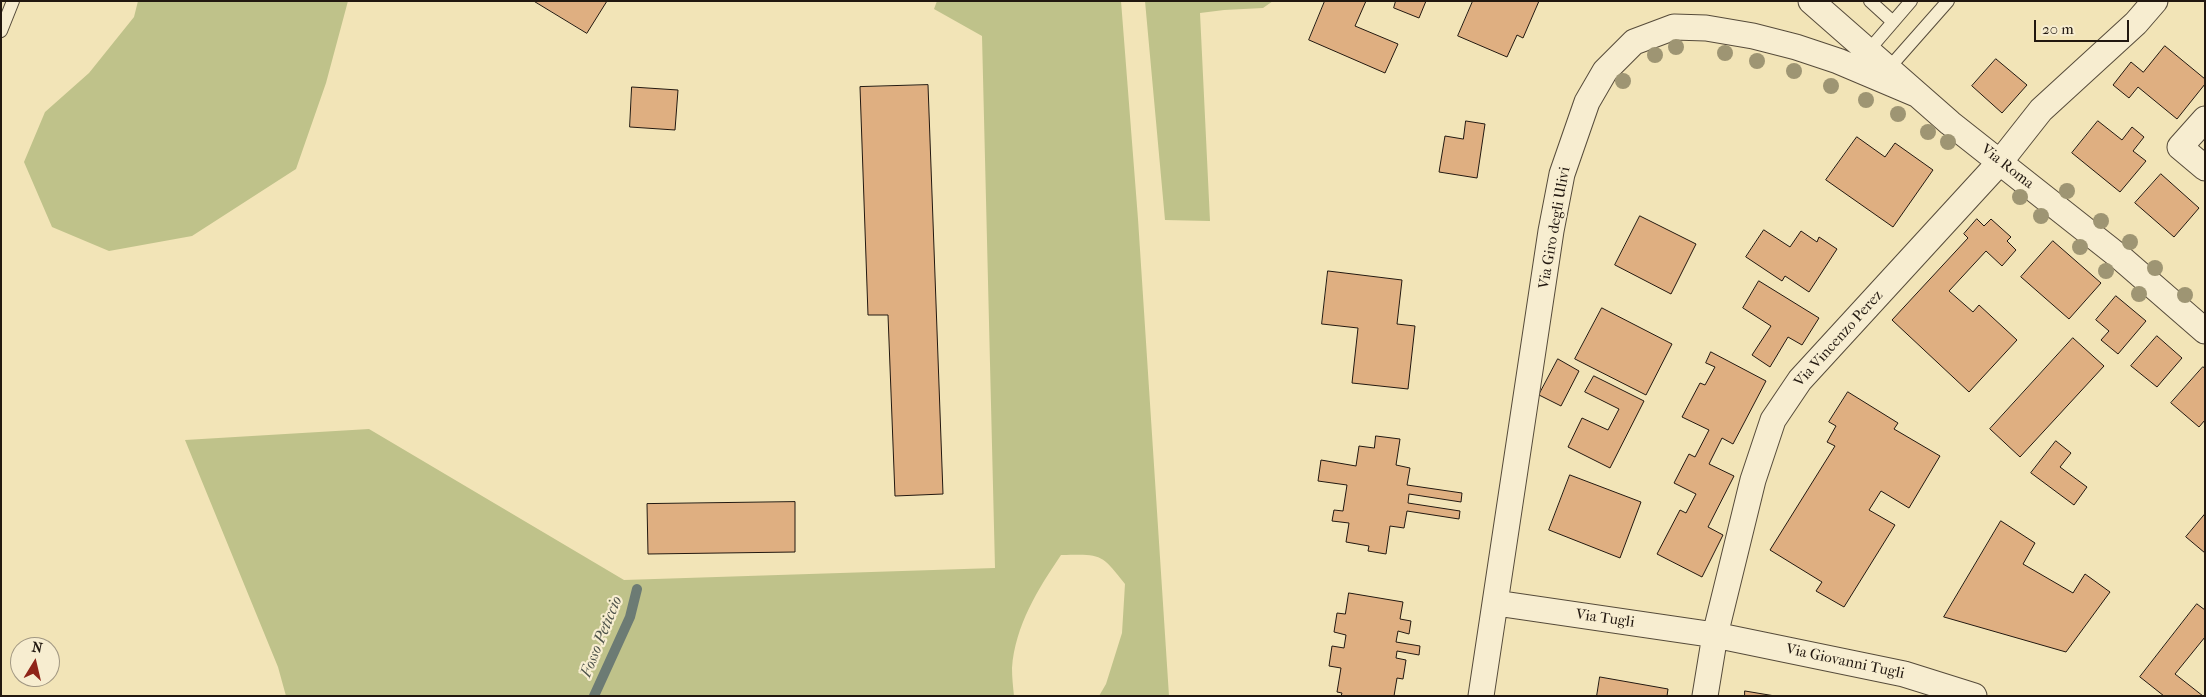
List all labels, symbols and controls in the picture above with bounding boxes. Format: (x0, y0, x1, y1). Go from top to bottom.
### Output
scale bar (2036, 10, 2131, 42)
text: 20 m (2042, 20, 2074, 38)
street label: Via Roma (1977, 141, 2037, 193)
street label: Via Giro degli Ulivi (1535, 165, 1575, 291)
street label: Via Vincenzo Perez (1791, 287, 1887, 391)
water label: Fosso Peticcio (577, 594, 627, 680)
street label: Via Tugli (1574, 606, 1636, 632)
north arrow (10, 637, 60, 687)
text: N (31, 638, 44, 657)
street label: Via Giovanni Tugli (1784, 641, 1906, 683)

